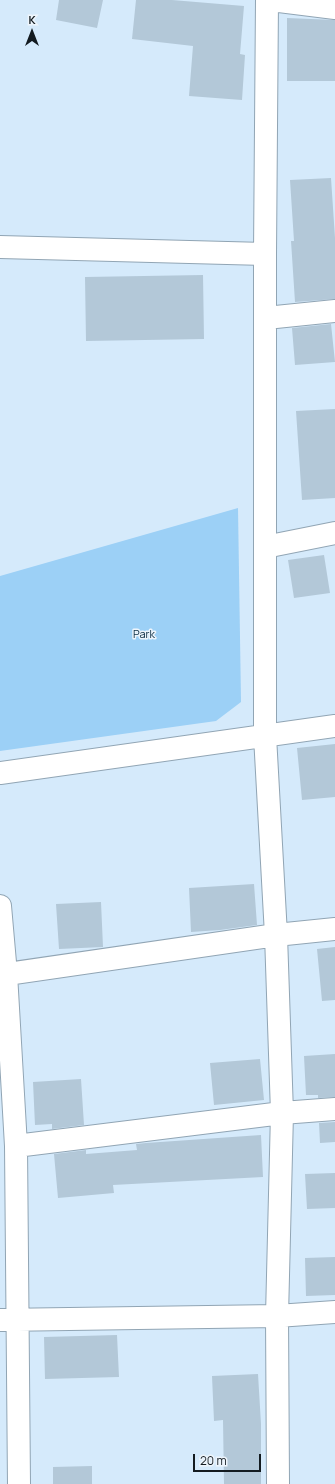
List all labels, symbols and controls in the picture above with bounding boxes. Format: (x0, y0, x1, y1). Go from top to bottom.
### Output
north arrow (12, 12, 52, 52)
text: K (28, 12, 36, 27)
park label: Park (133, 628, 155, 642)
scale bar (195, 1446, 263, 1472)
text: 20 m (200, 1452, 227, 1469)

